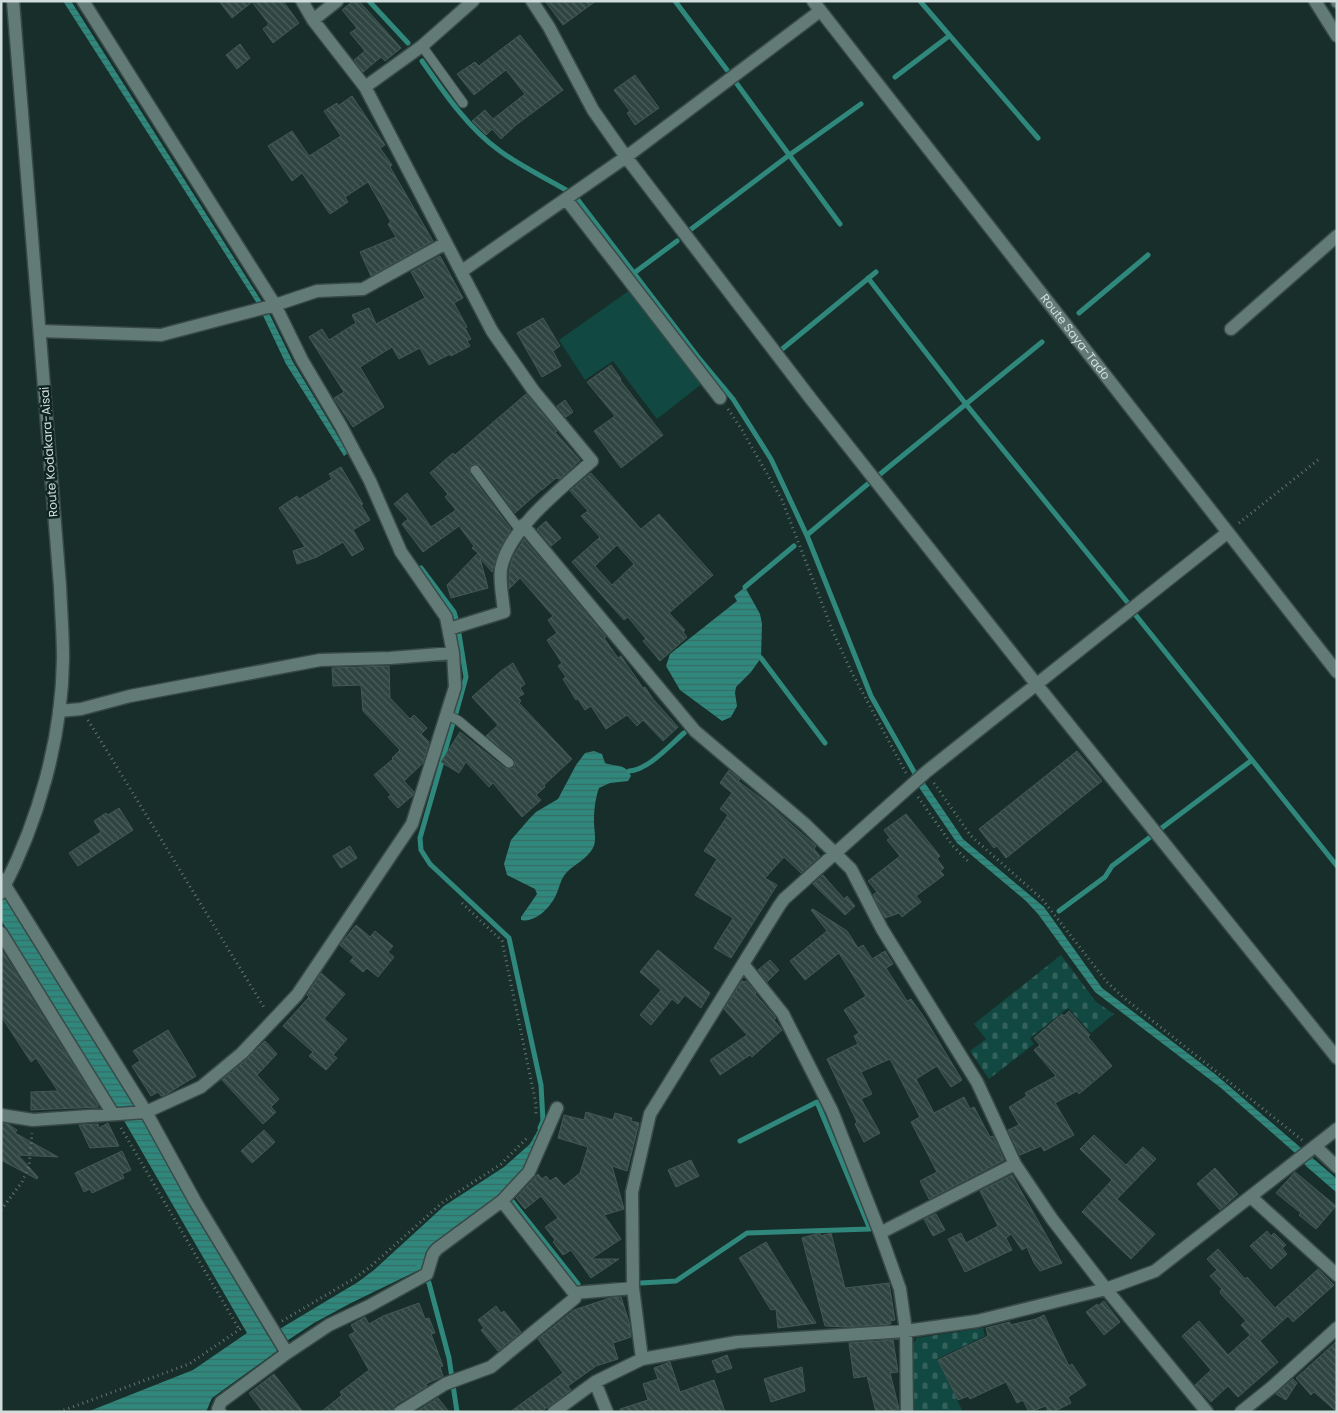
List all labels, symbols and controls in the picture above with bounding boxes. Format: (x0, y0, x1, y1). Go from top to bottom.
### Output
street label: Route Saya-Tado (1037, 290, 1115, 383)
street label: Route Kodakara-Aisai (35, 386, 62, 518)

